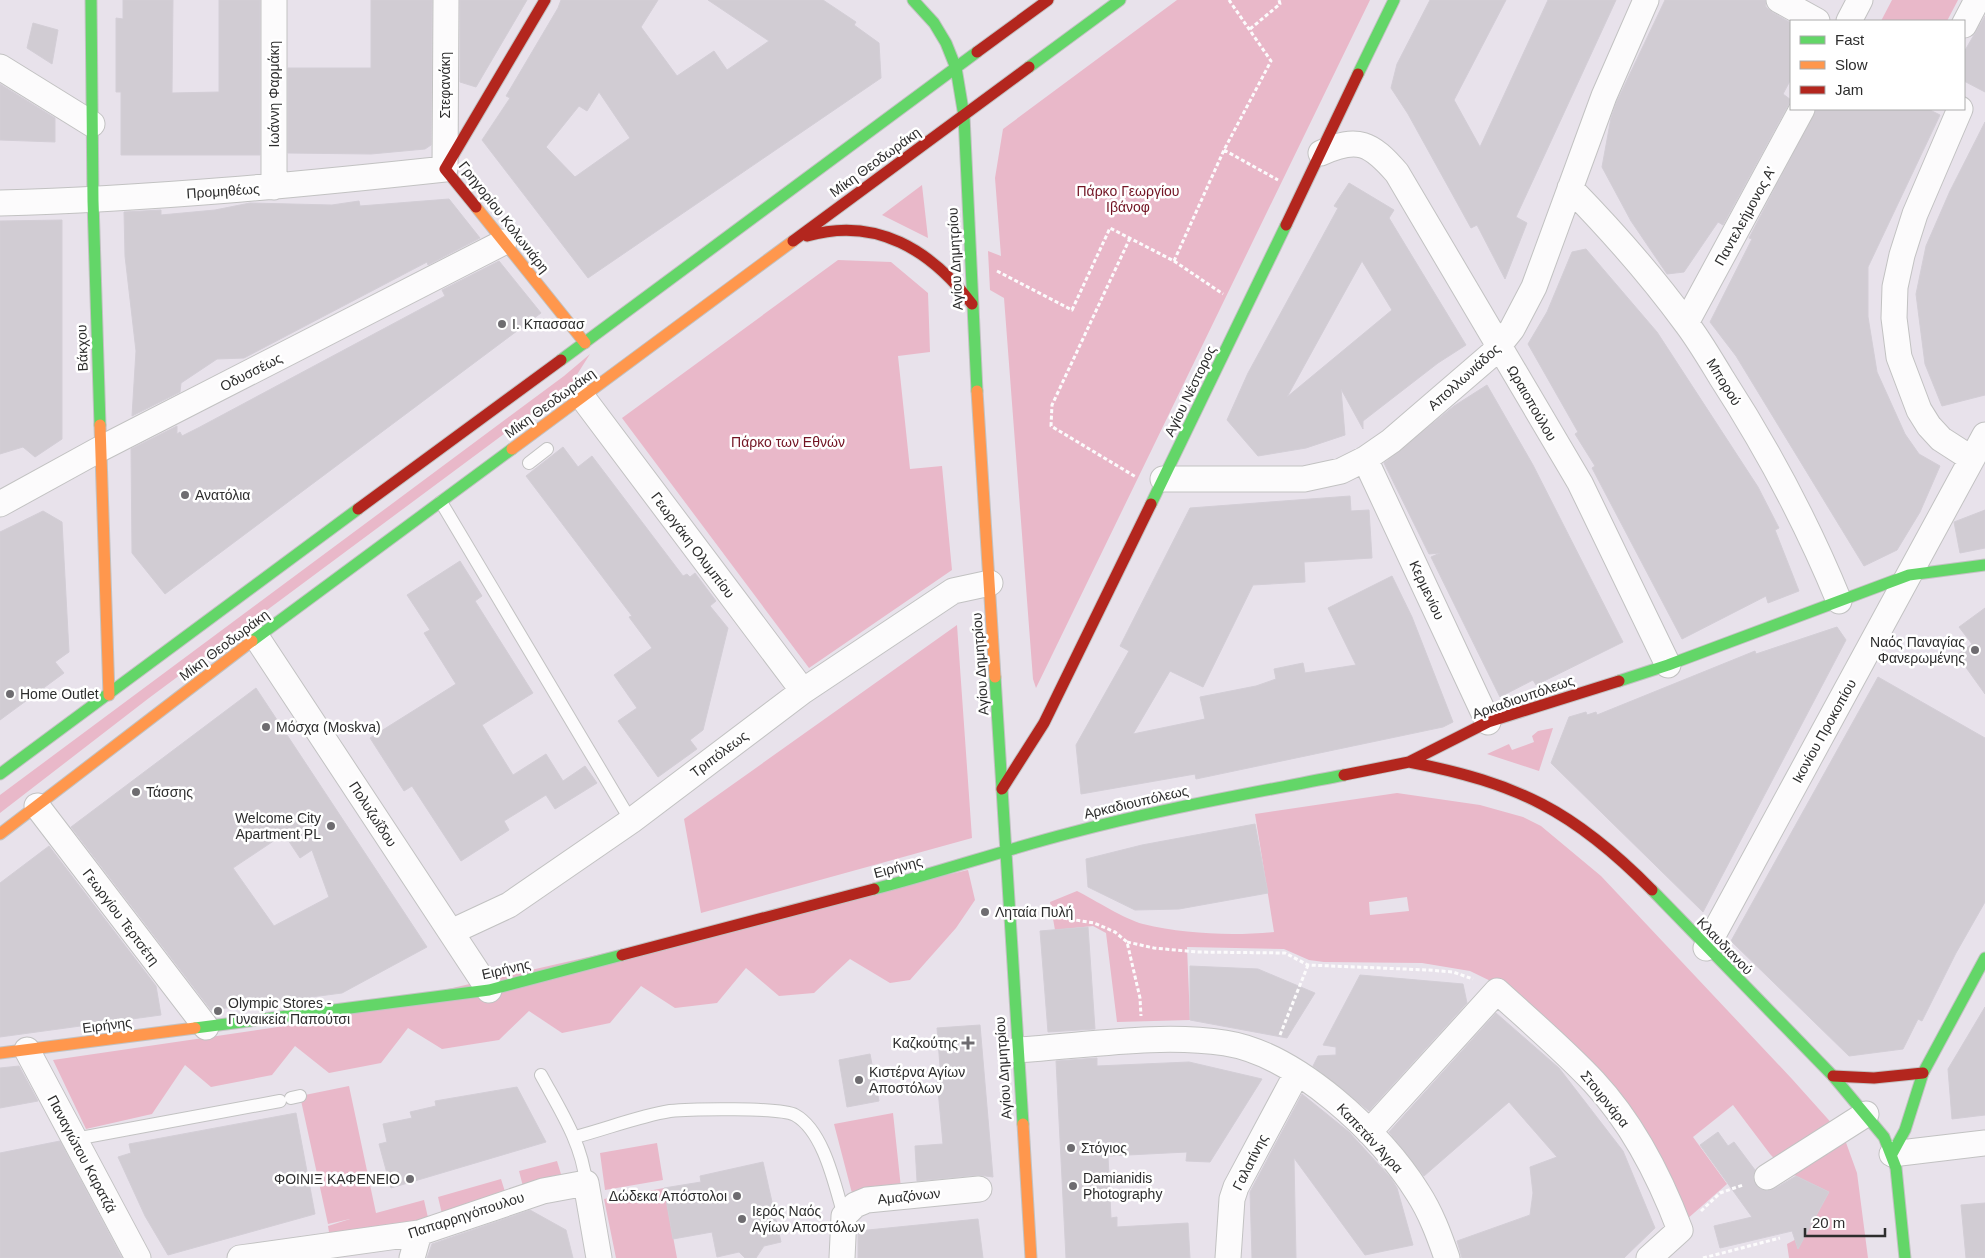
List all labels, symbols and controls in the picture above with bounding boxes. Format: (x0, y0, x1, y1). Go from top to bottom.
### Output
legend (1790, 20, 1965, 110)
text: Fast (1835, 31, 1865, 48)
street label: Ιωάννη Φαρμάκη (266, 41, 282, 147)
street label: Στεφανάκη (437, 52, 453, 118)
text: Slow (1835, 56, 1868, 73)
text: Jam (1835, 81, 1863, 98)
street label: Μίκη Θεοδωράκη (827, 124, 923, 200)
street label: Γρηγορίου Κολωνιάρη (456, 158, 552, 276)
street label: Παντελεήμονος Α' (1711, 164, 1779, 268)
street label: Προμηθέως (186, 180, 260, 202)
park label: Πάρκο Γεωργίου Ιβάνοφ (1076, 183, 1180, 215)
street label: Αγίου Δημητρίου (944, 207, 966, 311)
place label: Ι. Κπασσασ (512, 316, 585, 332)
marker: Ι. Κπασσασ (496, 318, 508, 330)
street label: Βάκχου (73, 324, 91, 372)
street label: Απολλωνιάδος (1425, 340, 1504, 414)
street label: Αγίου Νέστορος (1161, 343, 1219, 439)
street label: Οδυσσέως (217, 349, 285, 394)
street label: Μπορού (1703, 356, 1745, 408)
street label: Ωραιοπούλου (1504, 362, 1560, 444)
street label: Μίκη Θεοδωράκη (502, 365, 598, 441)
park label: Πάρκο των Εθνών (731, 434, 845, 450)
place label: Ανατόλια (195, 487, 250, 503)
marker: Ανατόλια (179, 489, 191, 501)
street label: Γεωργάκη Ολυμπίου (648, 489, 738, 601)
street label: Κερμενίου (1406, 558, 1448, 622)
street label: Μίκη Θεοδωράκη (176, 606, 272, 684)
street label: Αγίου Δημητρίου (968, 612, 992, 716)
place label: Ναός Παναγίας Φανερωμένης (1870, 634, 1965, 666)
marker: Ναός Παναγίας Φανερωμένης (1969, 644, 1981, 656)
street label: Αρκαδιουπόλεως (1470, 672, 1576, 722)
street label: Ικονίου Προκοπίου (1789, 676, 1859, 786)
place label: Home Outlet (20, 686, 99, 702)
marker: Home Outlet (4, 688, 16, 700)
place label: Μόσχα (Moskva) (276, 719, 381, 735)
marker: Μόσχα (Moskva) (260, 721, 272, 733)
street label: Τριπόλεως (687, 727, 751, 781)
street label: Πολυζωΐδου (346, 778, 400, 850)
street label: Αρκαδιουπόλεως (1082, 782, 1190, 822)
place label: Τάσσης (146, 784, 193, 800)
marker: Τάσσης (130, 786, 142, 798)
place label: Welcome City Apartment PL (235, 810, 321, 842)
marker: Welcome City Apartment PL (325, 820, 337, 832)
street label: Ειρήνης (872, 853, 924, 881)
street label: Γεωργίου Τερτσέτη (80, 866, 162, 968)
place label: Ληταία Πυλή (995, 904, 1073, 920)
marker: Ληταία Πυλή (979, 906, 991, 918)
street label: Κλαυδιανού (1694, 914, 1756, 978)
street label: Ειρήνης (480, 956, 532, 982)
place label: Olympic Stores - Γυναικεία Παπούτσι (228, 995, 350, 1027)
marker: Olympic Stores - Γυναικεία Παπούτσι (212, 1005, 224, 1017)
street label: Ειρήνης (81, 1014, 133, 1036)
street label: Αγίου Δημητρίου (991, 1016, 1015, 1120)
place label: Καζκούτης (892, 1035, 958, 1051)
marker: Καζκούτης (962, 1037, 974, 1049)
place label: Κιστέρνα Αγίων Αποστόλων (869, 1064, 965, 1096)
street label: Στουρνάρα (1577, 1068, 1633, 1130)
marker: Κιστέρνα Αγίων Αποστόλων (853, 1074, 865, 1086)
street label: Παναγιώτου Καρατζά (44, 1093, 120, 1215)
street label: Καπετάν Άγρα (1334, 1100, 1406, 1176)
street label: Γαλατίνης (1229, 1131, 1271, 1193)
place label: Στόγιος (1081, 1140, 1127, 1156)
marker: Στόγιος (1065, 1142, 1077, 1154)
place label: Damianidis Photography (1083, 1170, 1162, 1202)
place label: ΦΟΙΝΙΞ ΚΑΦΕΝΕΙΟ (274, 1171, 400, 1187)
marker: ΦΟΙΝΙΞ ΚΑΦΕΝΕΙΟ (404, 1173, 416, 1185)
marker: Damianidis Photography (1067, 1180, 1079, 1192)
street label: Αμαζόνων (877, 1185, 941, 1207)
place label: Δώδεκα Απόστολοι (609, 1188, 727, 1204)
street label: Παπαρρηγόπουλου (406, 1189, 526, 1241)
marker: Δώδεκα Απόστολοι (731, 1190, 743, 1202)
place label: Ιερός Ναός Αγίων Αποστόλων (752, 1203, 865, 1235)
scale bar (1805, 1206, 1885, 1238)
marker: Ιερός Ναός Αγίων Αποστόλων (736, 1213, 748, 1225)
text: 20 m (1812, 1214, 1845, 1231)

